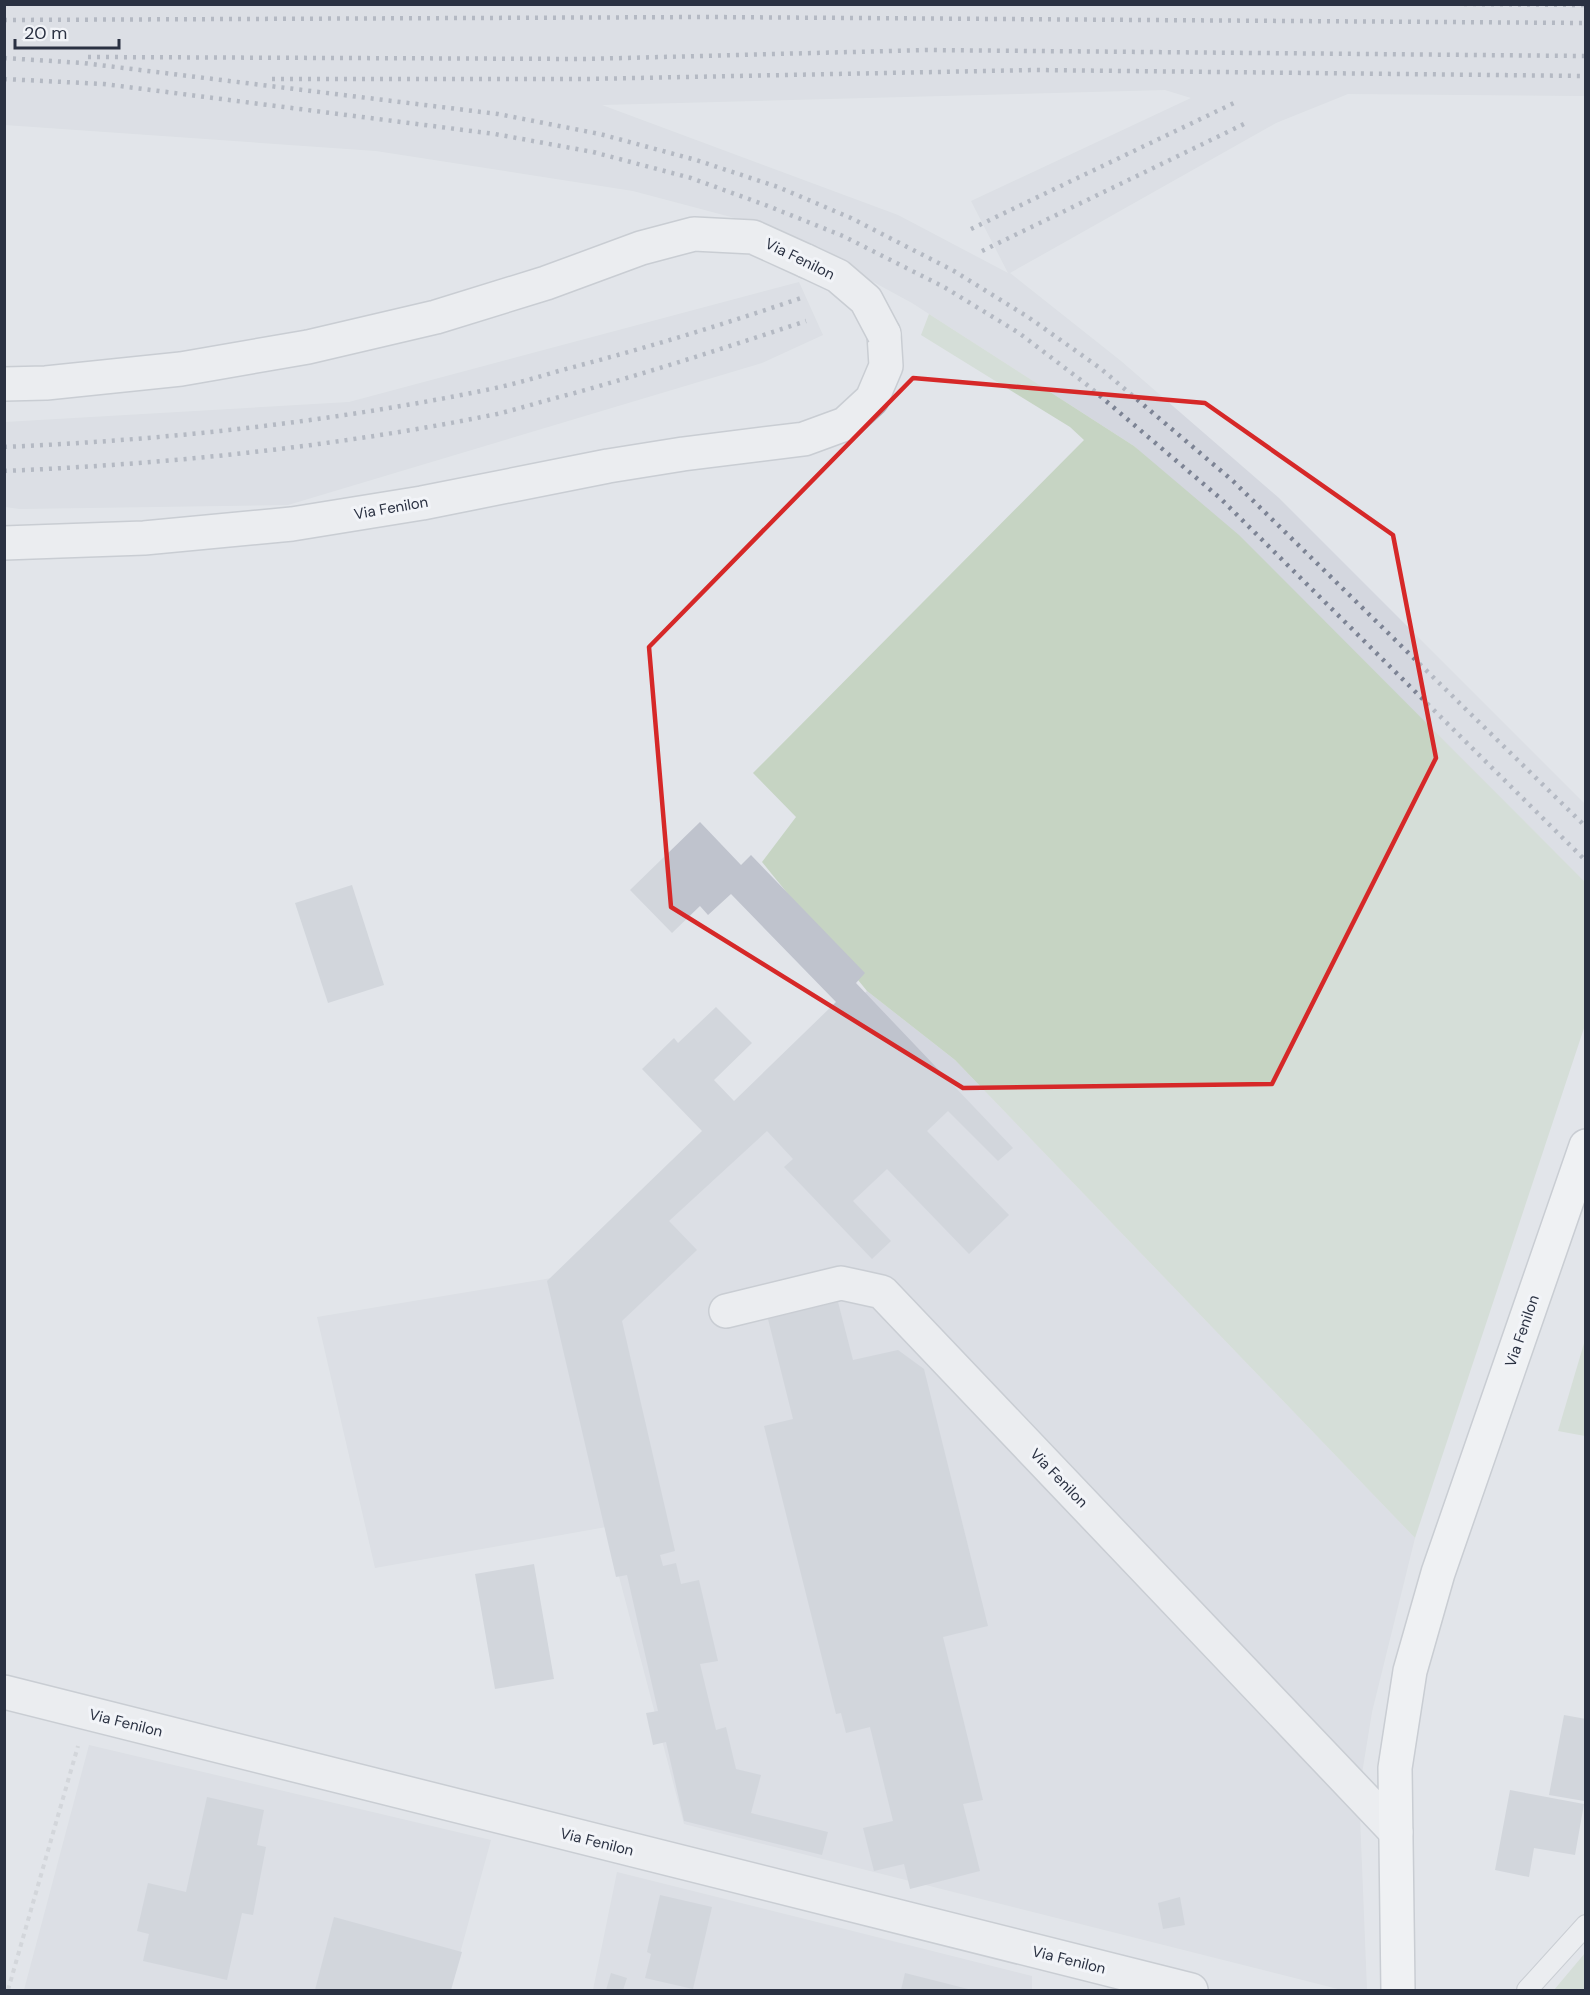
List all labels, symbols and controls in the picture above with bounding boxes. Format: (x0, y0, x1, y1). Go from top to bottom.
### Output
scale bar (15, 12, 118, 50)
text: 20 m (24, 21, 67, 45)
street label: Via Fenilon (762, 234, 838, 284)
street label: Via Fenilon (352, 492, 430, 524)
street label: Via Fenilon (1500, 1292, 1544, 1370)
street label: Via Fenilon (1026, 1444, 1092, 1512)
street label: Via Fenilon (87, 1704, 165, 1742)
street label: Via Fenilon (558, 1823, 636, 1861)
street label: Via Fenilon (1030, 1941, 1108, 1979)

